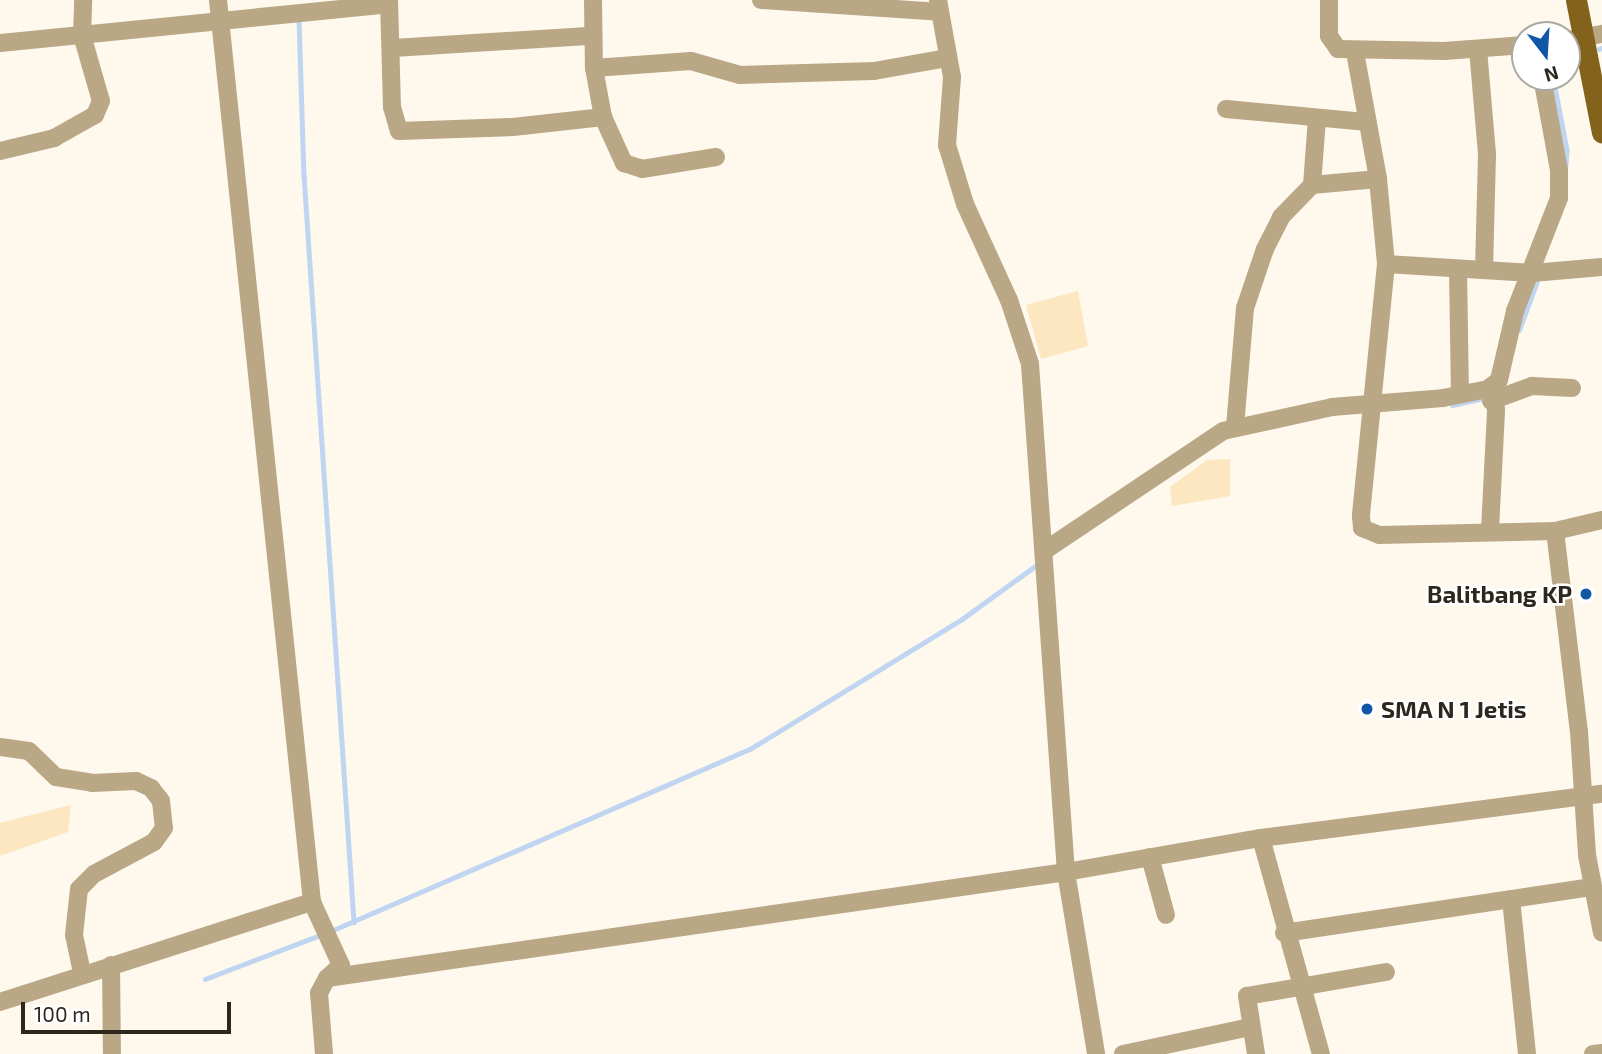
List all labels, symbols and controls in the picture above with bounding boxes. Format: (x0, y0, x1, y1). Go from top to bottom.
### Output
north arrow (1511, 21, 1581, 91)
text: N (1542, 62, 1562, 88)
place label: Balitbang KP (1427, 580, 1572, 608)
marker: Balitbang KP (1578, 586, 1594, 602)
place label: SMA N 1 Jetis (1381, 695, 1528, 723)
marker: SMA N 1 Jetis (1359, 701, 1375, 717)
scale bar (24, 988, 234, 1032)
text: 100 m (34, 1001, 91, 1026)

